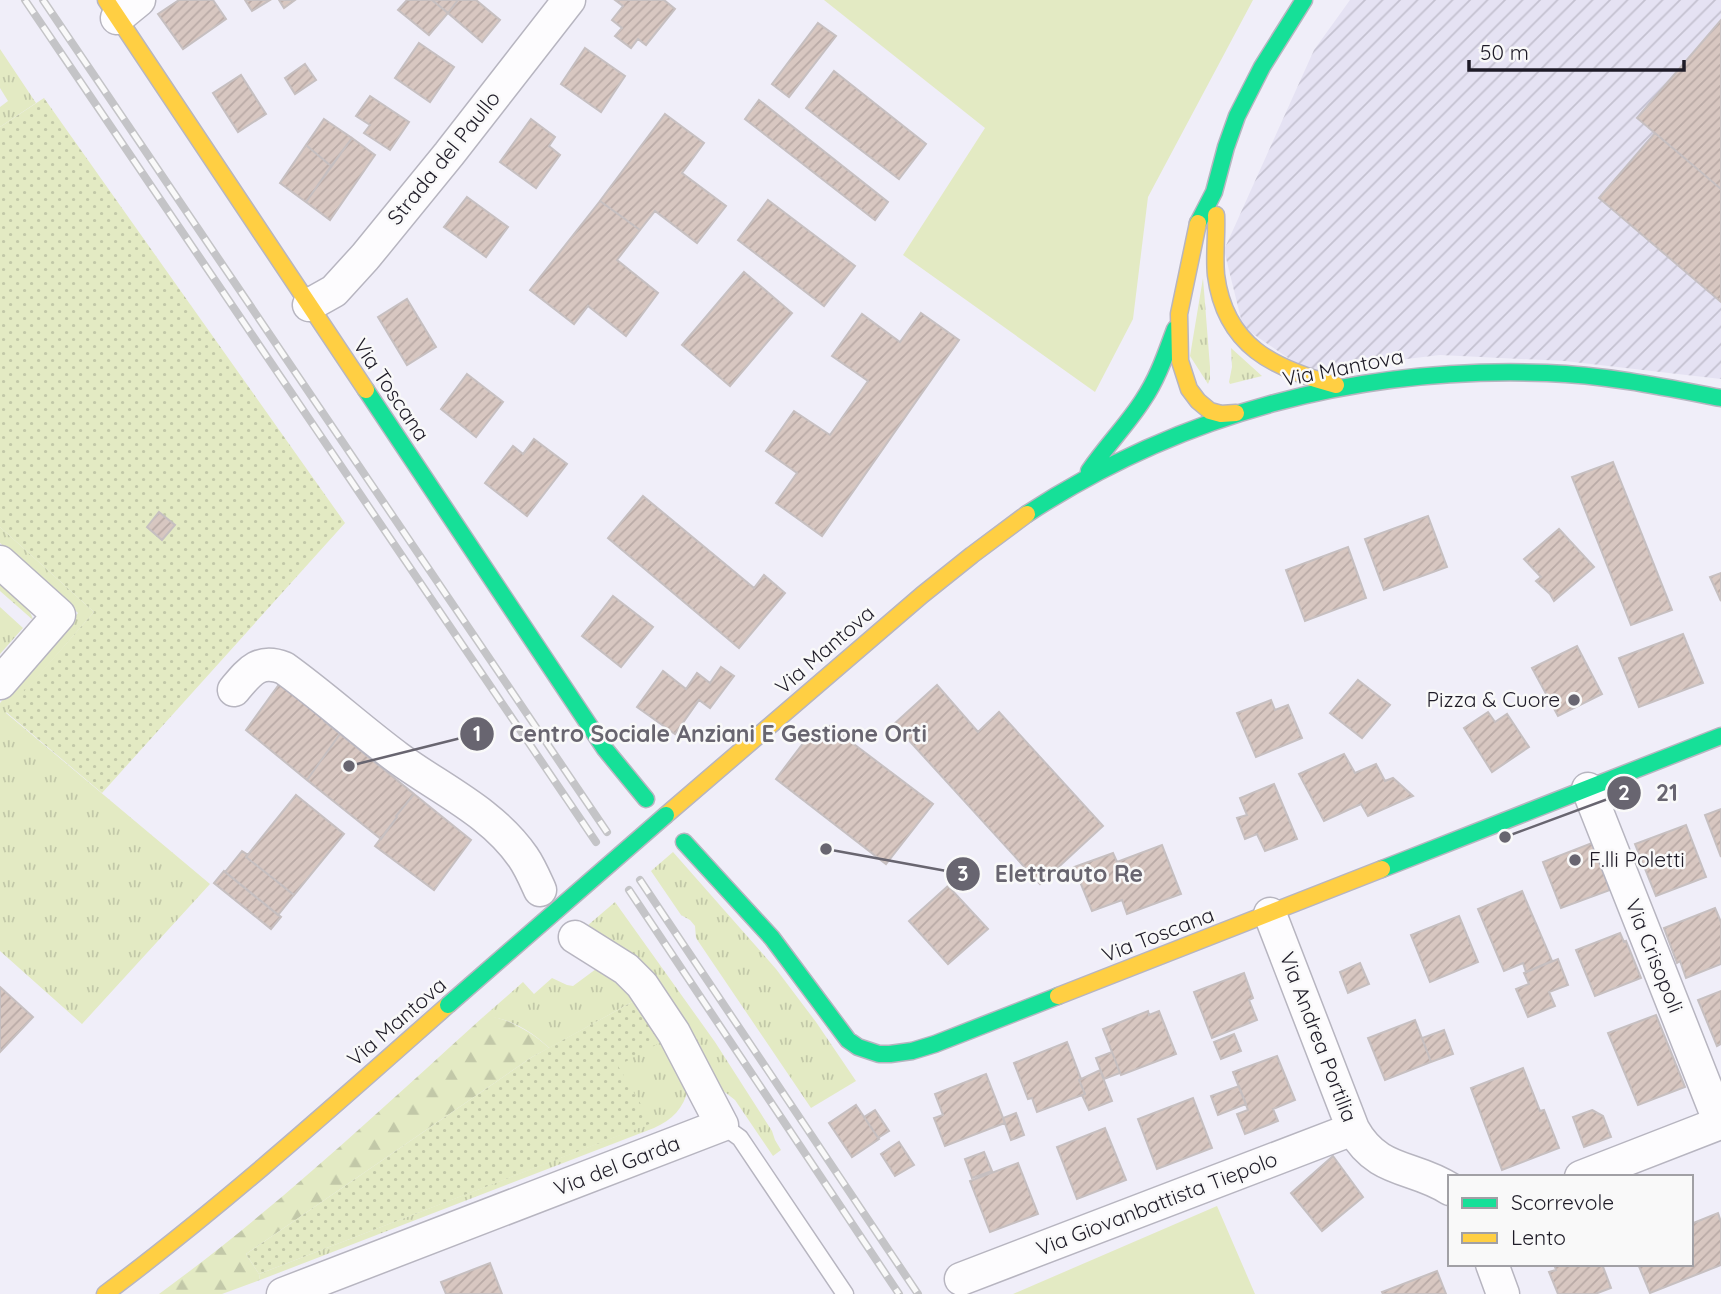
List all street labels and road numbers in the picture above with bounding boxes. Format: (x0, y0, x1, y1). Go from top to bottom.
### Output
street label: Strada del Paullo (381, 85, 505, 230)
street label: Via Toscana (348, 333, 436, 446)
street label: Via Mantova (1280, 343, 1405, 391)
street label: Via Mantova (770, 599, 879, 699)
street label: Via Crisopoli (1620, 895, 1690, 1016)
street label: Via Toscana (1098, 901, 1217, 967)
street label: Via Andrea Portilia (1275, 948, 1363, 1125)
street label: Via Mantova (342, 971, 451, 1071)
street label: Via del Garda (550, 1129, 683, 1201)
street label: Via Giovanbattista Tiepolo (1033, 1145, 1281, 1261)

